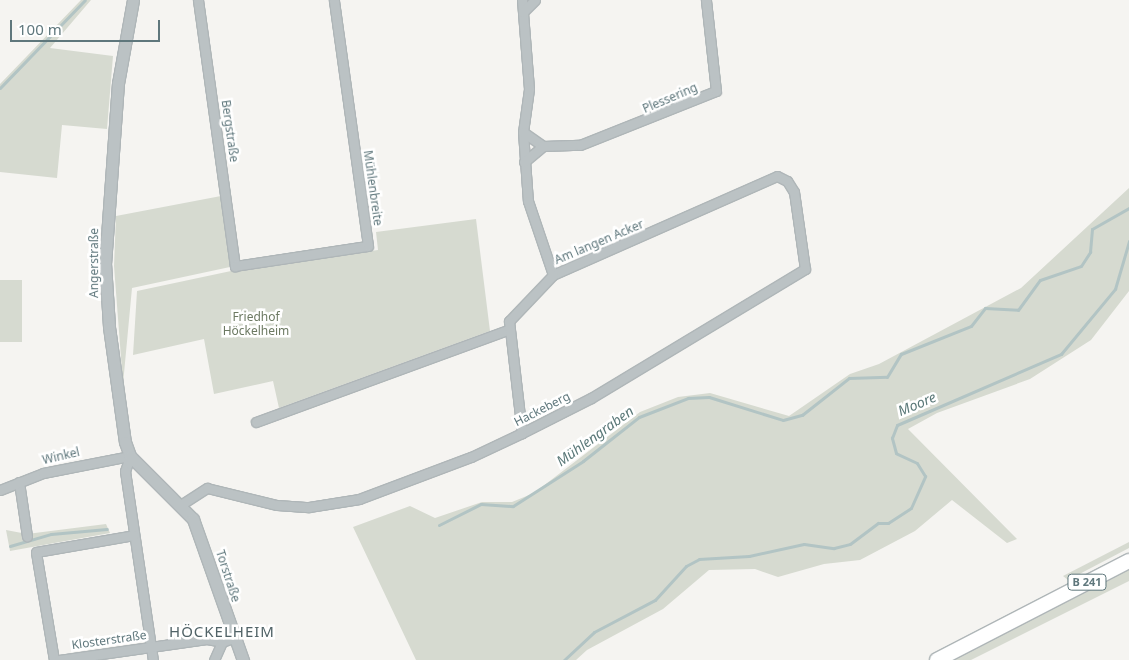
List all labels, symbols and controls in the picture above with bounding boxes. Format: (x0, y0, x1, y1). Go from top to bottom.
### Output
scale bar (12, 10, 162, 42)
text: 100 m (18, 19, 62, 39)
street label: Plessering (640, 80, 700, 116)
street label: Bergstraße (219, 99, 241, 163)
street label: Mühlenbreite (361, 149, 385, 227)
street label: Am langen Acker (552, 217, 646, 267)
street label: Angerstraße (87, 228, 101, 298)
park label: Friedhof Höckelheim (223, 310, 289, 338)
water label: Moore (895, 388, 939, 420)
street label: Hackeberg (512, 389, 572, 429)
water label: Mühlengraben (553, 402, 637, 470)
street label: Winkel (41, 445, 81, 467)
street label: Torstraße (213, 548, 243, 604)
road number: B 241 (1067, 574, 1107, 590)
district label: HÖCKELHEIM (168, 623, 276, 641)
street label: Klosterstraße (71, 628, 147, 652)

